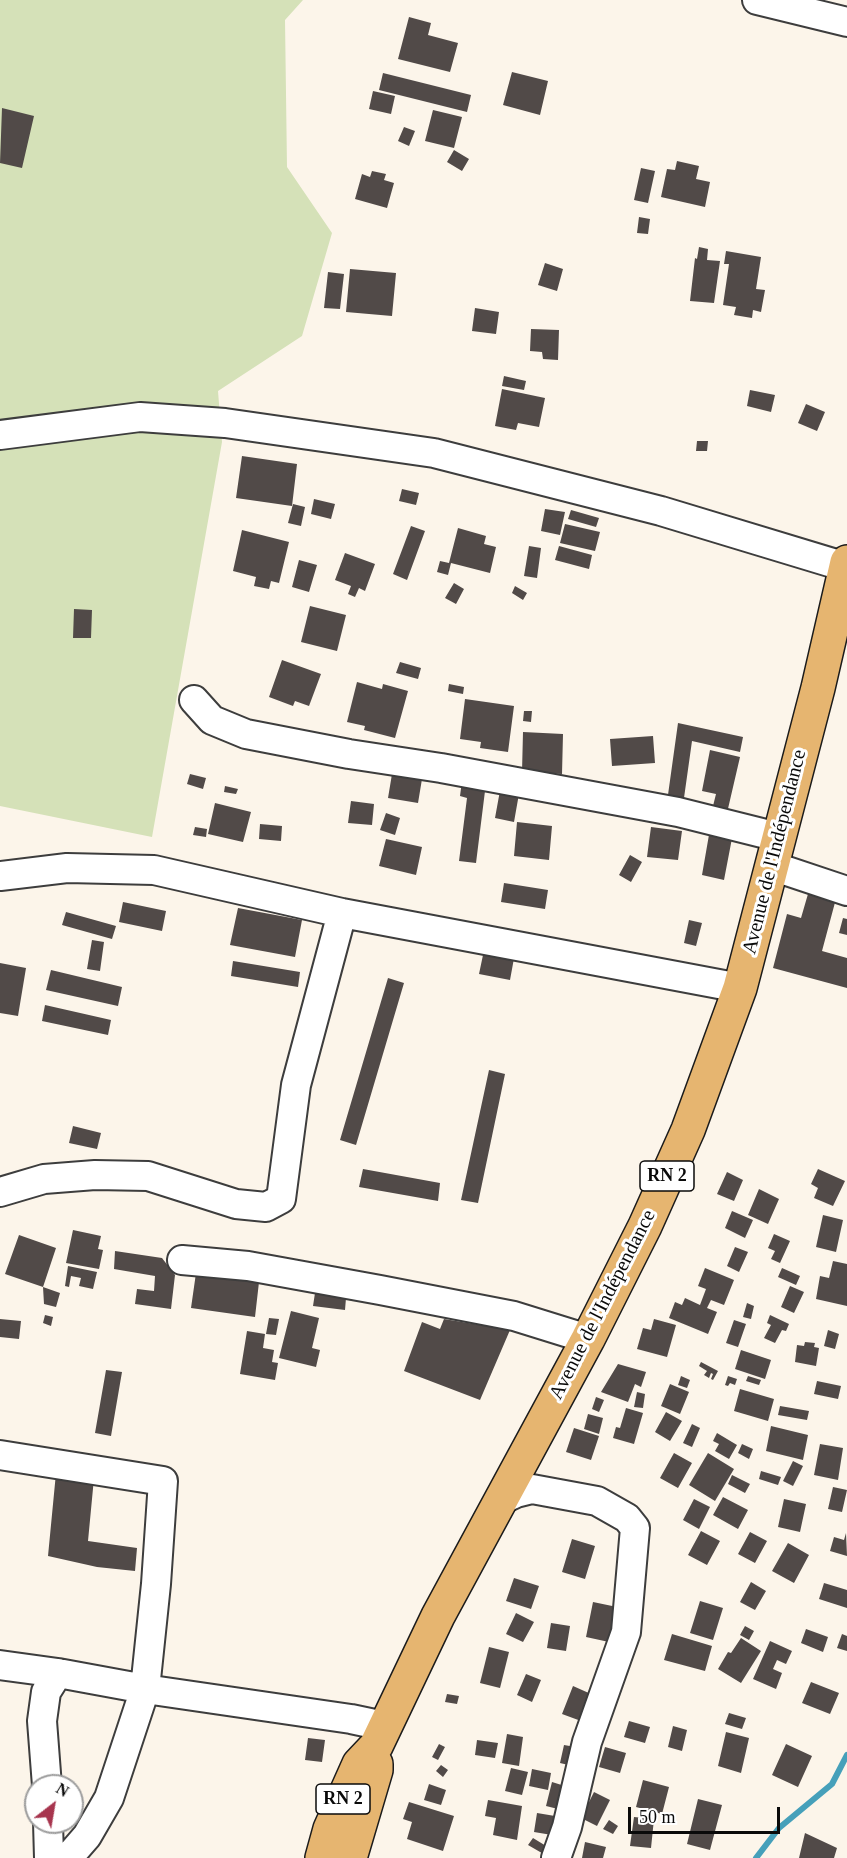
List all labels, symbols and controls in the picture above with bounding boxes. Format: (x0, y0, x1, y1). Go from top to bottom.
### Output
street label: Avenue de l'Indépendance (738, 747, 812, 957)
road number: RN 2 (640, 1161, 694, 1191)
street label: Avenue de l'Indépendance (545, 1206, 661, 1404)
north arrow (24, 1774, 84, 1834)
text: N (53, 1780, 72, 1800)
road number: RN 2 (316, 1784, 370, 1814)
scale bar (631, 1795, 782, 1833)
text: 50 m (639, 1807, 676, 1827)

